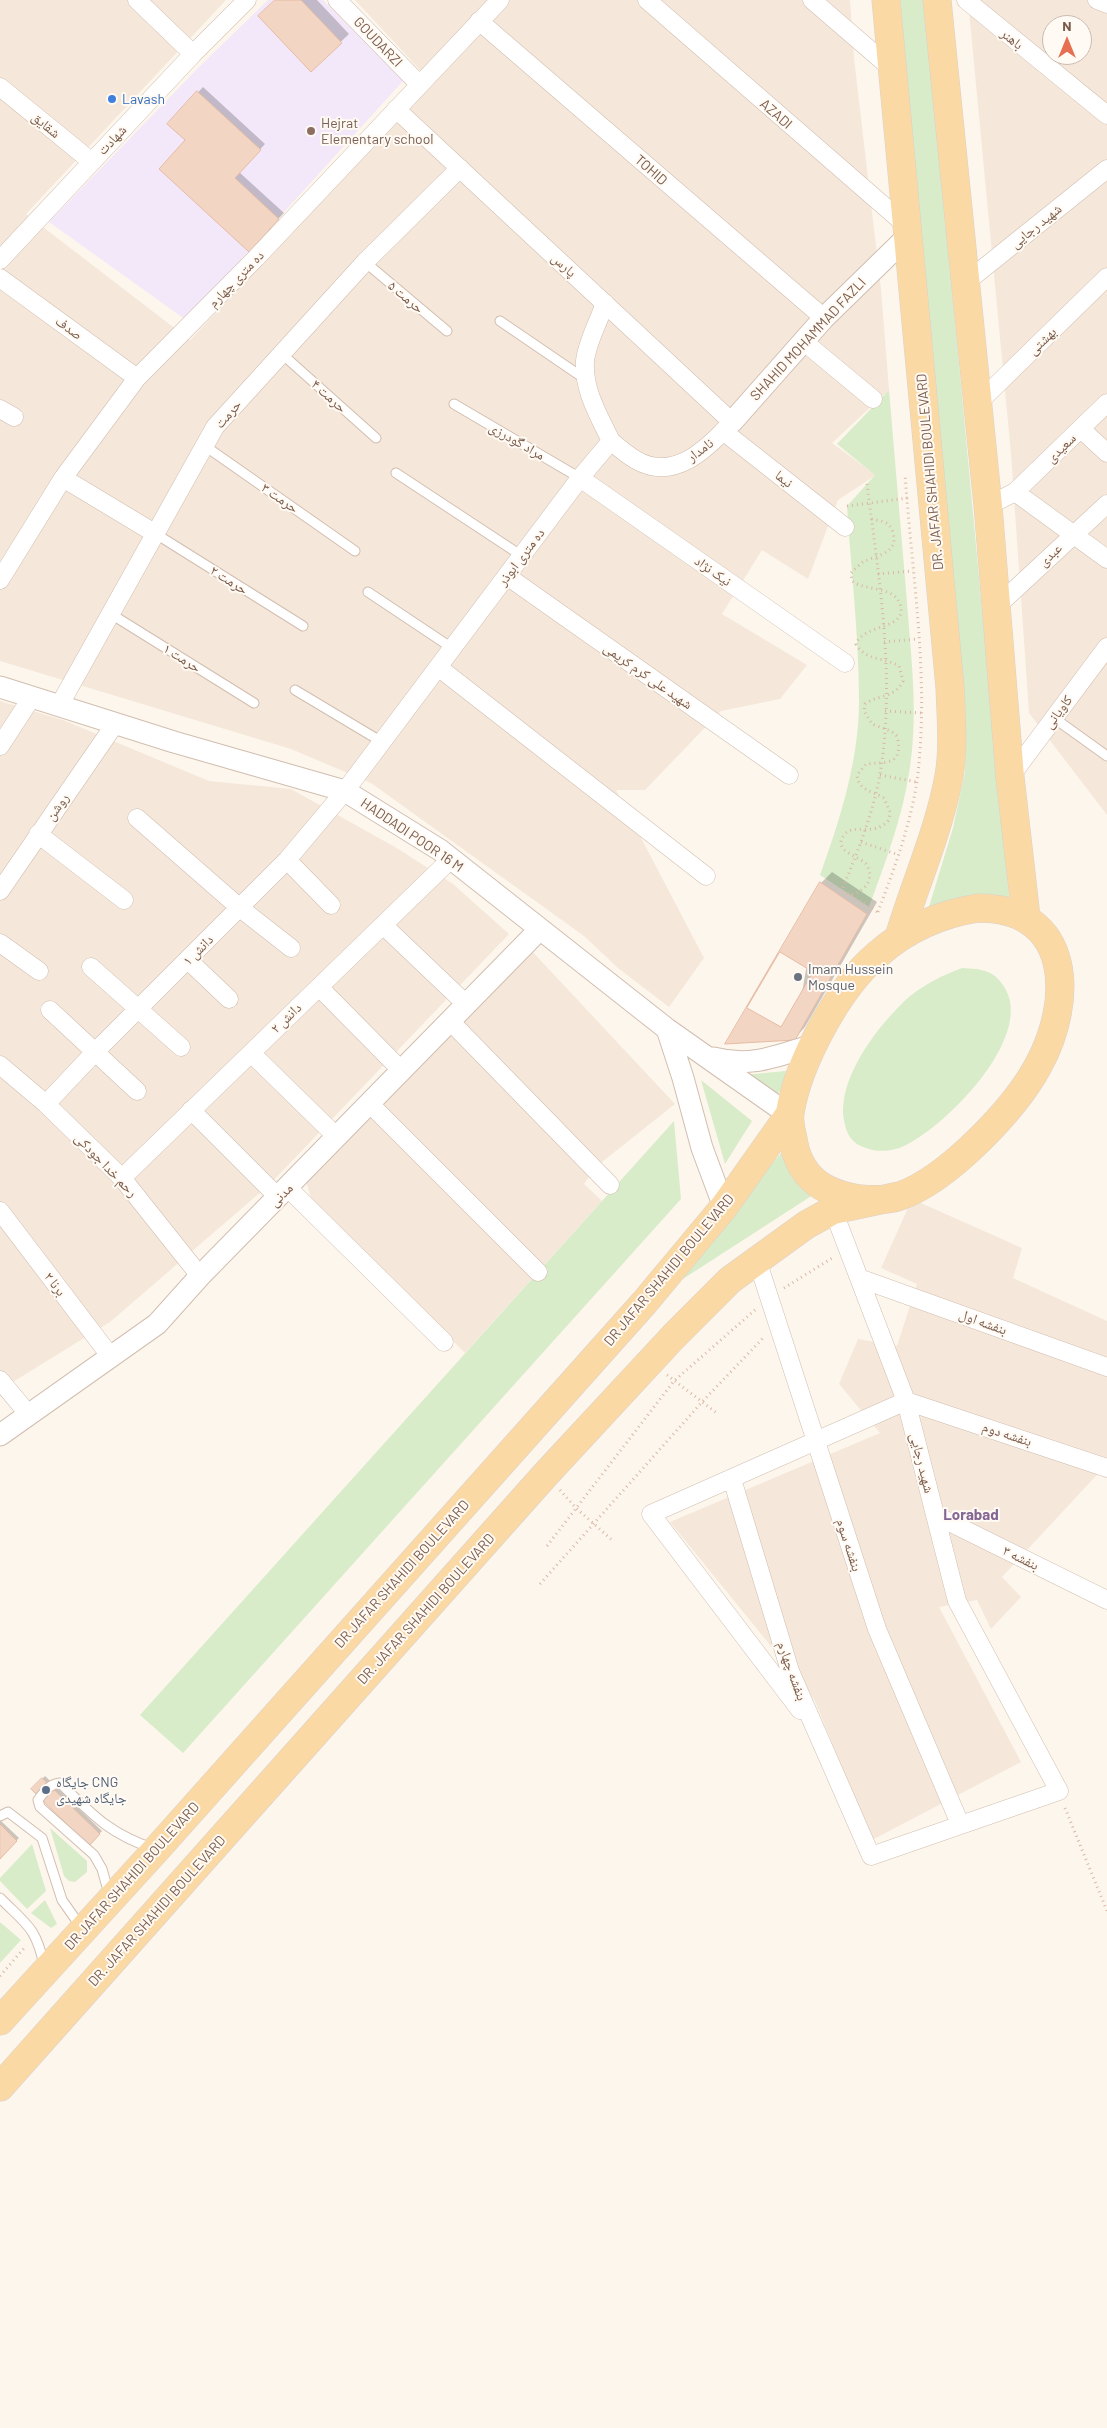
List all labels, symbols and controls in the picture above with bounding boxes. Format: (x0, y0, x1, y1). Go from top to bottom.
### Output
street label: GOUDARZI (350, 13, 406, 71)
north arrow (1042, 15, 1092, 65)
text: N (1062, 17, 1072, 34)
street label: باهنر (997, 25, 1027, 53)
place label: Lavash (122, 91, 165, 107)
marker: Lavash (106, 93, 118, 105)
street label: AZADI (756, 95, 796, 133)
street label: شقایق (28, 108, 64, 142)
place label: Hejrat Elementary school (321, 115, 434, 148)
street label: شهادت (94, 122, 130, 158)
marker: Hejrat Elementary school (305, 125, 317, 137)
street label: TOHID (631, 151, 671, 189)
street label: شهید رجایی (1007, 200, 1065, 252)
street label: ده متری چهارم (205, 247, 267, 311)
street label: پارس (548, 249, 580, 281)
street label: SHAHID MOHAMMAD FAZLI (747, 274, 869, 404)
street label: حرمت ۵ (385, 277, 427, 317)
street label: صدف (52, 313, 86, 343)
street label: بهشتی (1024, 323, 1060, 359)
street label: DR. JAFAR SHAHIDI BOULEVARD (913, 373, 947, 571)
street label: حرمت ۴ (308, 376, 350, 416)
street label: حرمت (211, 396, 245, 432)
street label: مراد گودرزی (486, 418, 548, 464)
street label: سعیدی (1042, 430, 1080, 466)
street label: نامدار (683, 435, 717, 465)
street label: نیما (772, 467, 796, 491)
street label: حرمت ۳ (258, 479, 302, 517)
street label: ده متری ابوذر (494, 525, 548, 589)
street label: عبدی (1035, 540, 1065, 570)
street label: نیک نژاد (691, 552, 735, 590)
street label: حرمت ۲ (207, 562, 251, 598)
street label: شهید علی کرم کریمی (600, 639, 696, 713)
street label: حرمت ۱ (160, 640, 204, 676)
street label: کاویانی (1040, 692, 1076, 732)
street label: روشن (42, 790, 72, 824)
street label: HADDADI POOR 16 M (357, 794, 467, 876)
street label: دانش ۱ (179, 931, 217, 969)
place label: Imam Hussein Mosque (808, 961, 893, 994)
marker: Imam Hussein Mosque (792, 971, 804, 983)
street label: دانش ۲ (267, 999, 305, 1037)
street label: رحم خدا جودکی (71, 1129, 141, 1201)
street label: مدنی (266, 1180, 296, 1210)
street label: DR JAFAR SHAHIDI BOULEVARD (600, 1191, 738, 1349)
street label: برنا ۲ (40, 1269, 70, 1299)
street label: بنفشه اول (957, 1306, 1009, 1338)
street label: بنفشه دوم (980, 1418, 1034, 1450)
street label: شهید رجایی (906, 1431, 938, 1495)
street label: DR JAFAR SHAHIDI BOULEVARD (331, 1497, 473, 1651)
district label: Lorabad (943, 1506, 999, 1524)
street label: بنفشه سوم (833, 1517, 865, 1573)
street label: DR. JAFAR SHAHIDI BOULEVARD (354, 1530, 498, 1688)
street label: بنفشه ۳ (1000, 1542, 1042, 1574)
street label: بنفشه چهارم (774, 1639, 810, 1703)
place label: جایگاه CNG جایگاه شهیدی (56, 1774, 127, 1806)
marker: جایگاه CNG جایگاه شهیدی (40, 1784, 52, 1796)
street label: DR JAFAR SHAHIDI BOULEVARD (61, 1799, 203, 1953)
street label: DR. JAFAR SHAHIDI BOULEVARD (85, 1832, 229, 1990)

